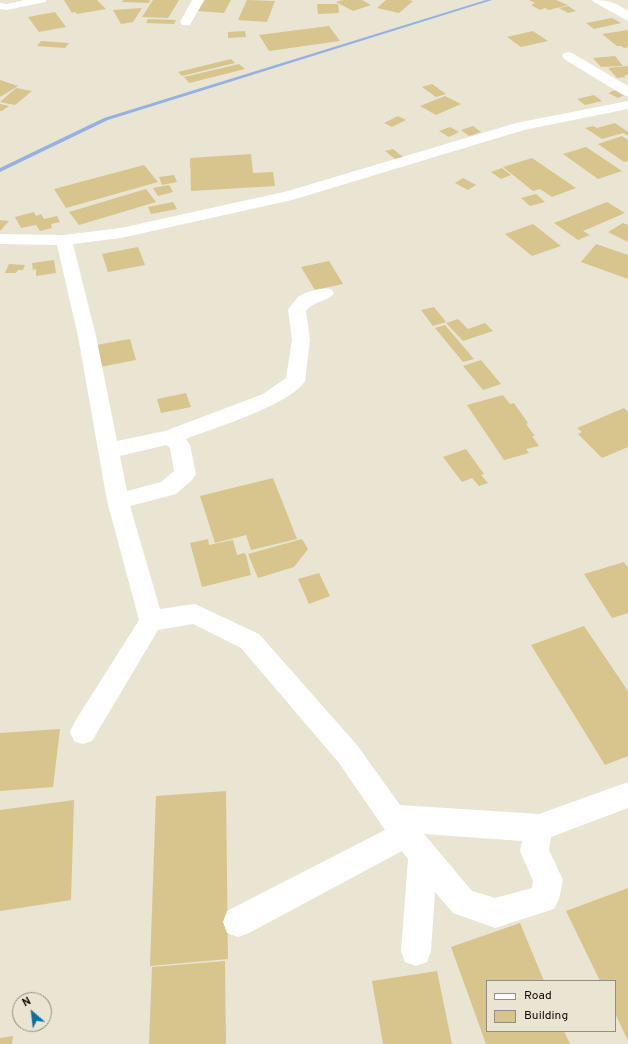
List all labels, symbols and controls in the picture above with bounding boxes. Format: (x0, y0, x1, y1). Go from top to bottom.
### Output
legend (486, 980, 616, 1032)
text: Road (524, 988, 552, 1004)
north arrow (12, 992, 52, 1032)
text: N (20, 994, 34, 1010)
text: Building (524, 1008, 568, 1024)

